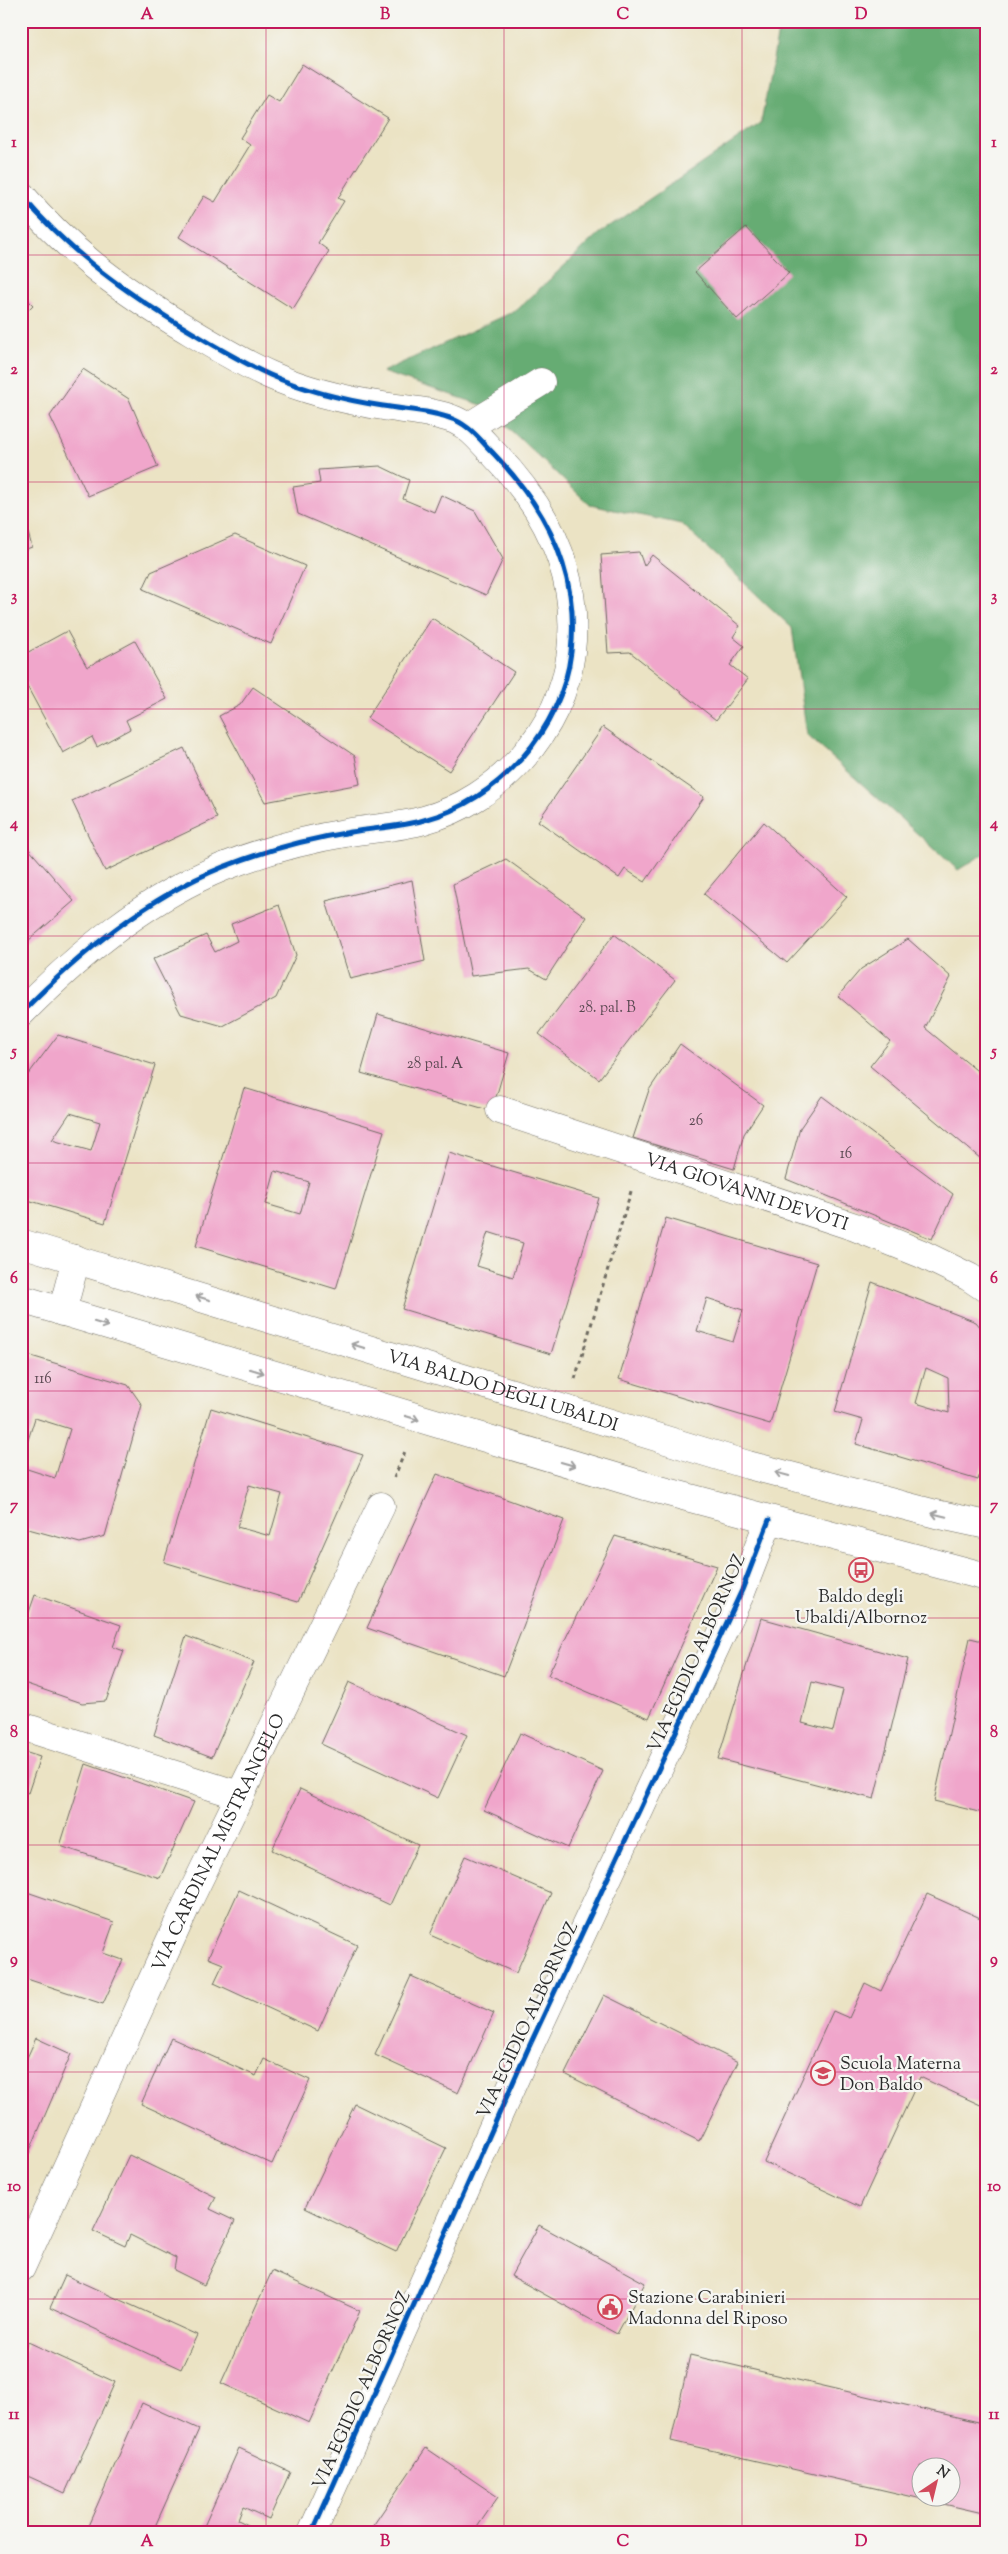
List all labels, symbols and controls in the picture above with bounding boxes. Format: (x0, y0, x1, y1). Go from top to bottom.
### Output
text: A (141, 4, 154, 27)
text: B (380, 4, 390, 27)
text: C (617, 4, 630, 27)
text: D (855, 4, 868, 27)
text: 1 (11, 132, 17, 155)
text: 1 (991, 132, 997, 155)
text: 2 (10, 359, 18, 382)
text: 2 (990, 359, 998, 382)
text: 3 (11, 586, 18, 609)
text: 3 (991, 586, 998, 609)
text: 4 (9, 813, 18, 836)
text: 4 (989, 813, 998, 836)
house number: 28. pal. B (578, 998, 636, 1019)
text: 5 (9, 1041, 17, 1064)
text: 5 (989, 1041, 997, 1064)
house number: 28 pal. A (407, 1054, 463, 1075)
house number: 26 (689, 1111, 703, 1132)
house number: 16 (840, 1144, 852, 1165)
street label: VIA GIOVANNI DEVOTI (641, 1148, 851, 1239)
text: 6 (10, 1268, 18, 1291)
text: 6 (990, 1268, 998, 1291)
one-way arrow (195, 1293, 211, 1303)
one-way arrow (93, 1319, 109, 1329)
one-way arrow (351, 1341, 367, 1351)
street label: VIA BALDO DEGLI UBALDI (384, 1345, 621, 1440)
one-way arrow (249, 1366, 265, 1376)
house number: 116 (34, 1369, 52, 1390)
one-way arrow (404, 1414, 420, 1423)
one-way arrow (560, 1459, 576, 1469)
one-way arrow (774, 1468, 790, 1478)
text: 7 (10, 1495, 19, 1518)
text: 7 (990, 1495, 999, 1518)
one-way arrow (932, 1510, 948, 1519)
street label: VIA EGIDIO ALBORNOZ (642, 1550, 753, 1757)
bus stop icon: Baldo degli Ubaldi/Albornoz (848, 1557, 874, 1583)
place label: Baldo degli Ubaldi/Albornoz (795, 1585, 927, 1632)
street label: VIA CARDINAL MISTRANGELO (147, 1710, 293, 1976)
text: 8 (10, 1722, 18, 1745)
text: 8 (990, 1722, 998, 1745)
street label: VIA EGIDIO ALBORNOZ (472, 1918, 586, 2124)
text: 9 (10, 1949, 18, 1972)
text: 9 (990, 1949, 998, 1972)
place label: Scuola Materna Don Baldo (840, 2052, 961, 2099)
school or university icon: Scuola Materna Don Baldo (810, 2060, 836, 2086)
text: 10 (7, 2176, 21, 2199)
text: 10 (987, 2176, 1001, 2199)
place label: Stazione Carabinieri Madonna del Riposo (628, 2286, 788, 2333)
street label: VIA EGIDIO ALBORNOZ (307, 2287, 418, 2494)
public building icon: Stazione Carabinieri Madonna del Riposo (597, 2294, 623, 2320)
text: 11 (9, 2404, 20, 2427)
text: 11 (989, 2404, 1000, 2427)
north arrow (910, 2456, 960, 2506)
text: N (932, 2462, 953, 2484)
text: A (141, 2531, 154, 2554)
text: B (380, 2531, 390, 2554)
text: C (617, 2531, 630, 2554)
text: D (855, 2531, 868, 2554)

